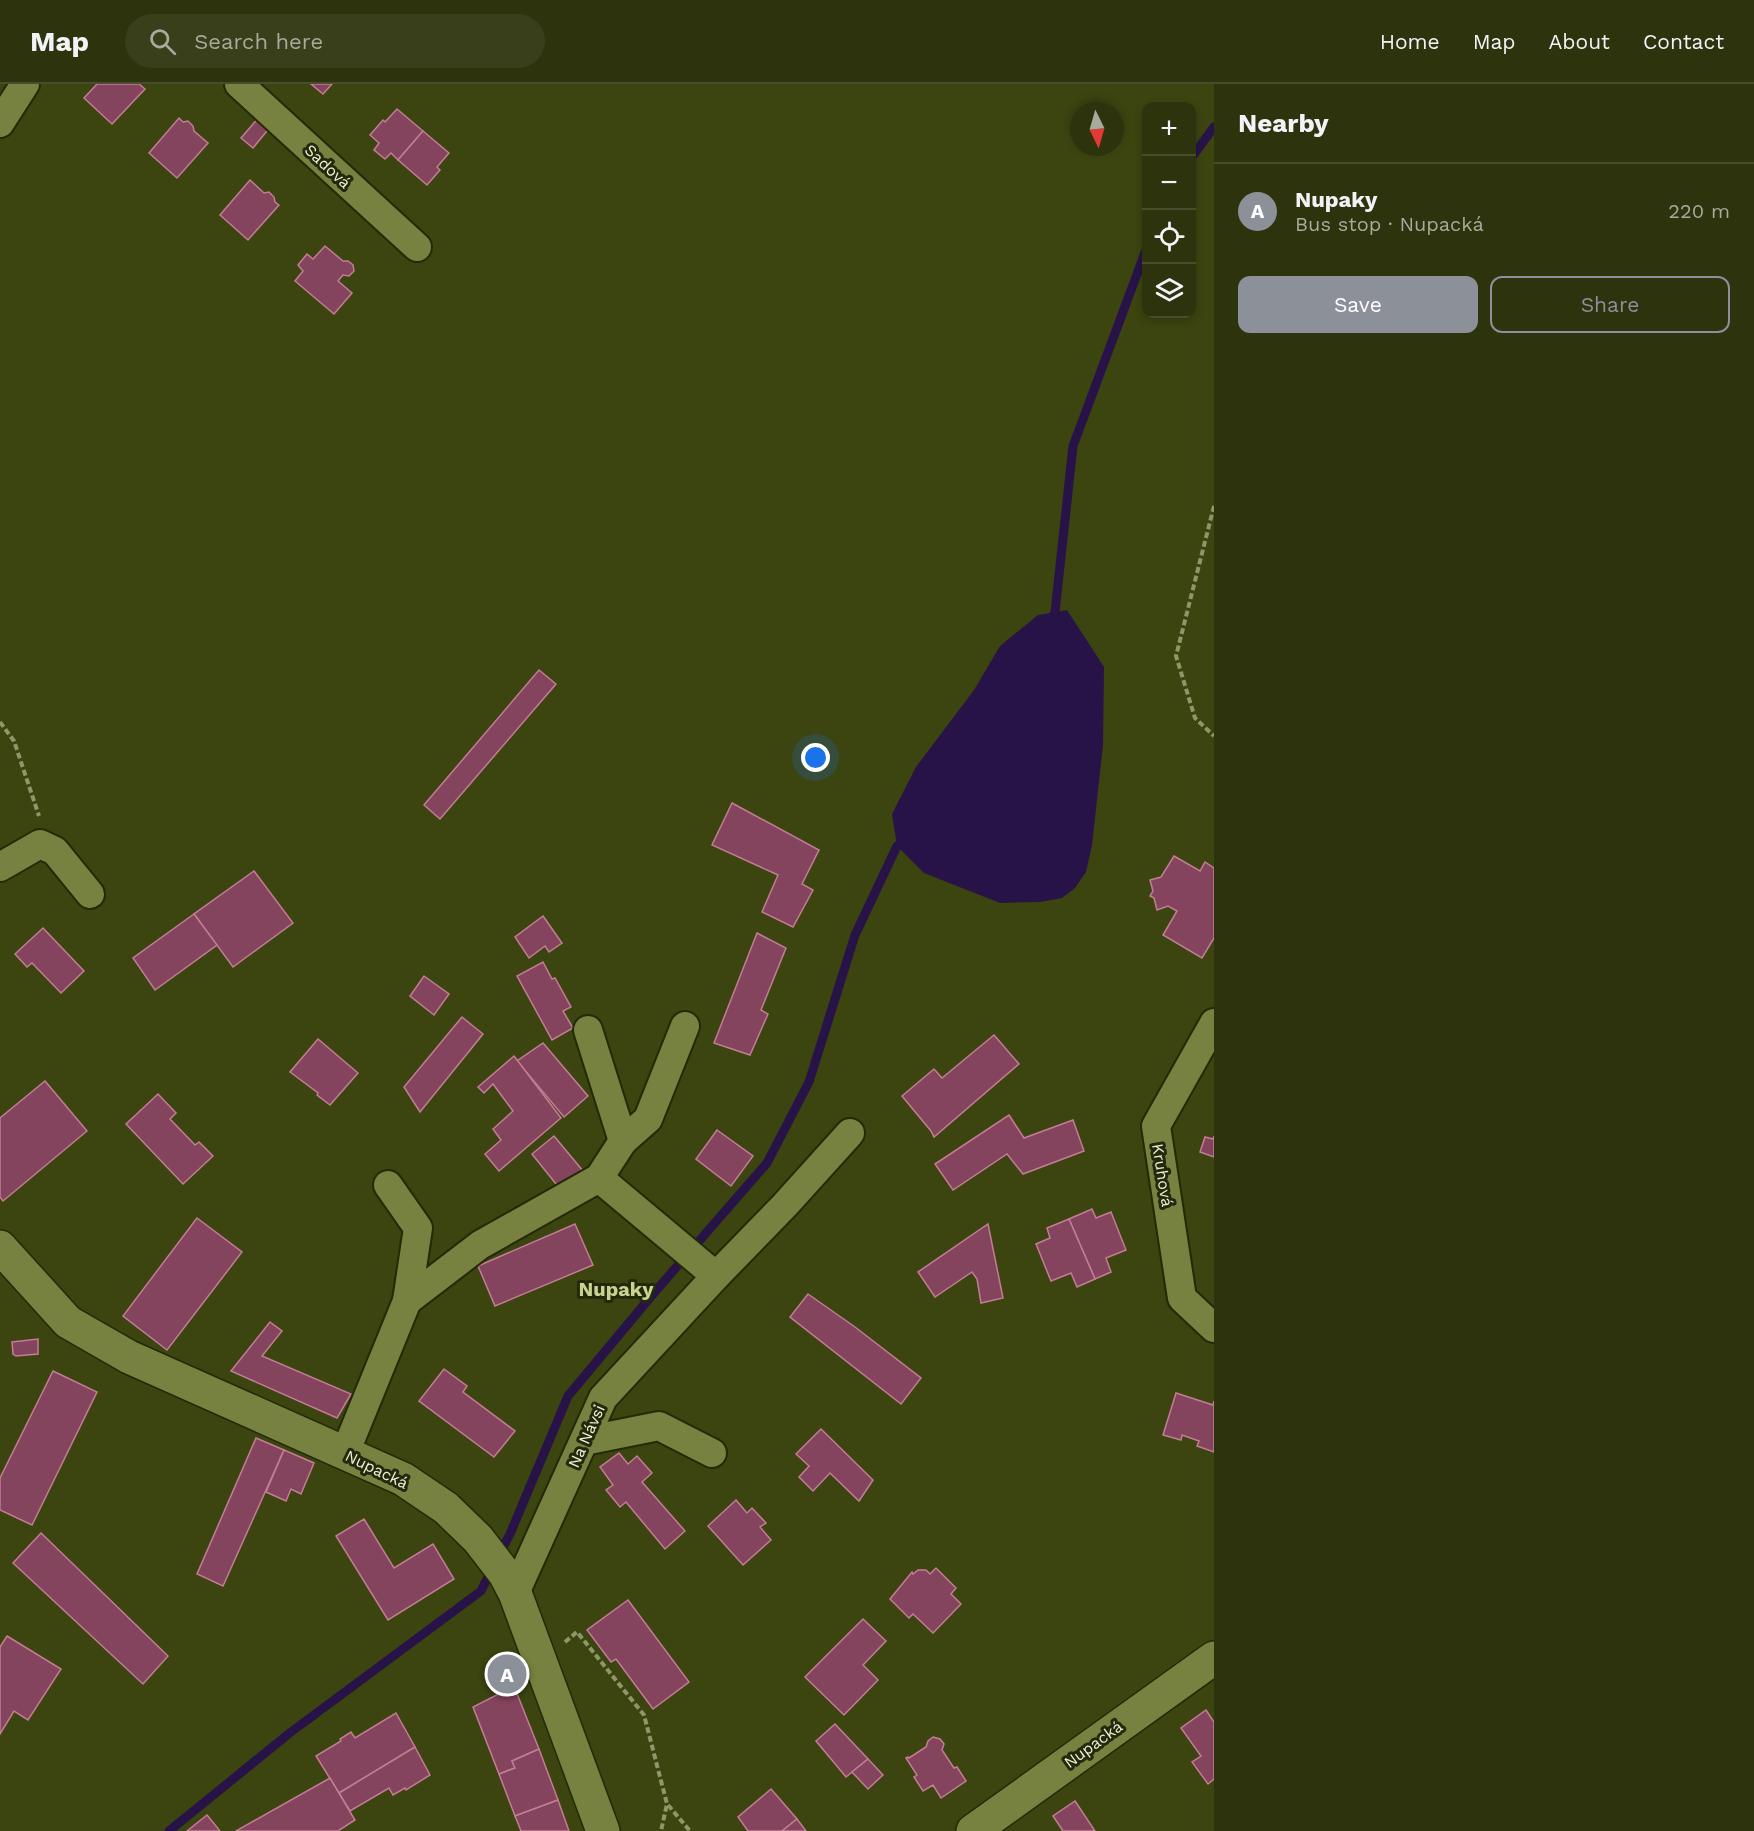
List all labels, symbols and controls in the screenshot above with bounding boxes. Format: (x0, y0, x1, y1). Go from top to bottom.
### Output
search box (125, 14, 545, 68)
text: Map (30, 25, 89, 58)
icon: search (146, 25, 179, 58)
text: Search here (194, 29, 323, 54)
text: Home (1380, 29, 1440, 54)
text: Map (1473, 29, 1516, 54)
text: About (1549, 29, 1610, 54)
text: Contact (1643, 29, 1724, 54)
north arrow (1070, 102, 1124, 156)
map controls (1142, 102, 1196, 318)
button: + (1142, 102, 1196, 156)
text: Nearby (1238, 108, 1329, 138)
street label: Sadová (301, 140, 355, 192)
button: − (1142, 156, 1196, 210)
text: Nupaky (1295, 187, 1377, 212)
text: A (1251, 199, 1264, 223)
text: 220 m (1668, 199, 1730, 223)
button: locate (1142, 210, 1196, 264)
text: Bus stop · Nupacká (1295, 212, 1484, 236)
button: layers (1142, 264, 1196, 318)
button: Save (1238, 276, 1478, 333)
button: Share (1490, 276, 1730, 333)
your location (801, 743, 830, 772)
street label: Kruhová (1148, 1142, 1177, 1208)
district label: Nupaky (579, 1277, 654, 1301)
street label: Na Návsi (564, 1402, 609, 1471)
street label: Nupacká (342, 1446, 411, 1493)
pin: A (488, 1652, 526, 1696)
street label: Nupacká (1060, 1717, 1126, 1772)

